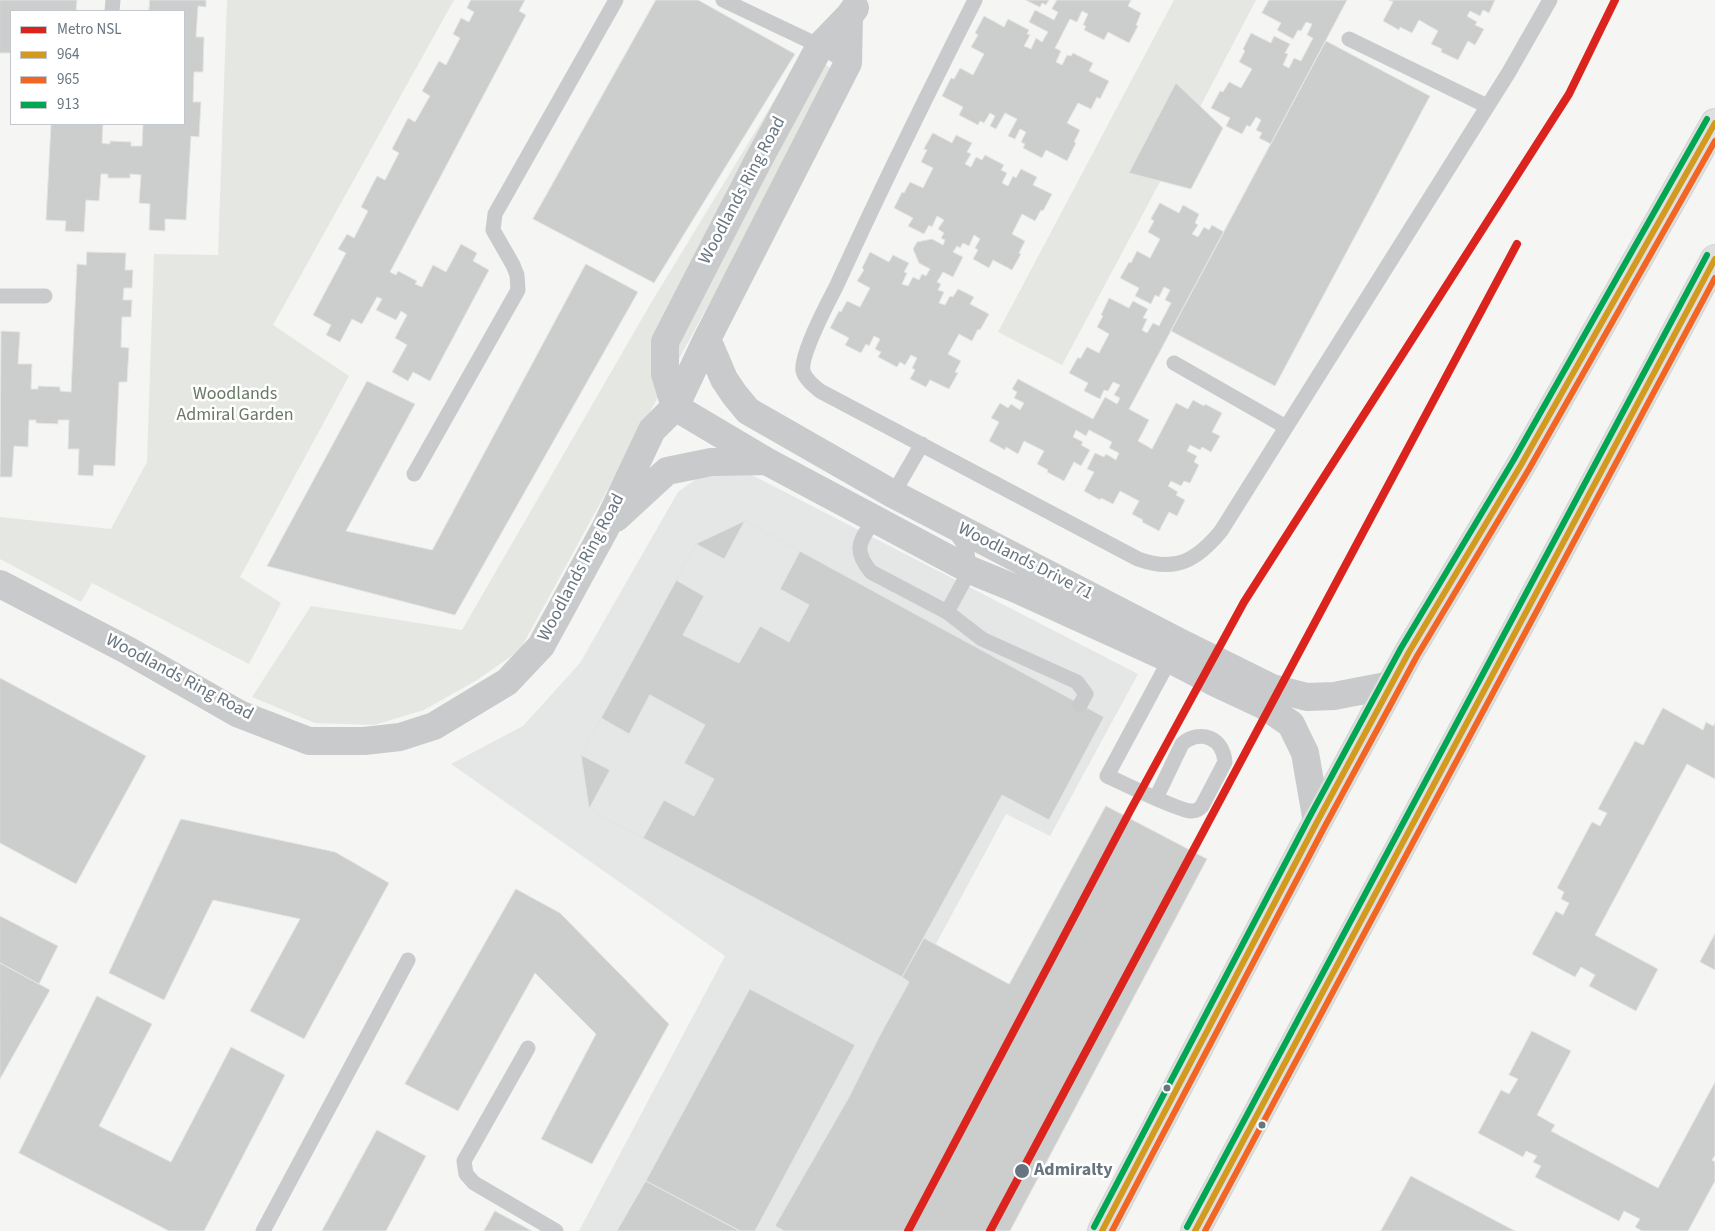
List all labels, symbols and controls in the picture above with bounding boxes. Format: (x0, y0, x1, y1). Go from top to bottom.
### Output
legend (10, 10, 185, 125)
text: Metro NSL (57, 19, 121, 40)
text: 964 (57, 44, 79, 65)
text: 965 (57, 69, 79, 90)
text: 913 (57, 94, 79, 115)
street label: Woodlands Ring Road (695, 113, 791, 269)
park label: Woodlands Admiral Garden (176, 384, 294, 426)
street label: Woodlands Ring Road (534, 490, 630, 646)
street label: Woodlands Drive 71 (954, 519, 1096, 605)
street label: Woodlands Ring Road (101, 630, 257, 726)
unlabelled marker (1162, 1083, 1172, 1093)
unlabelled marker (1257, 1120, 1267, 1130)
place label: Admiralty (1034, 1160, 1113, 1182)
marker: Admiralty (1013, 1162, 1031, 1180)

